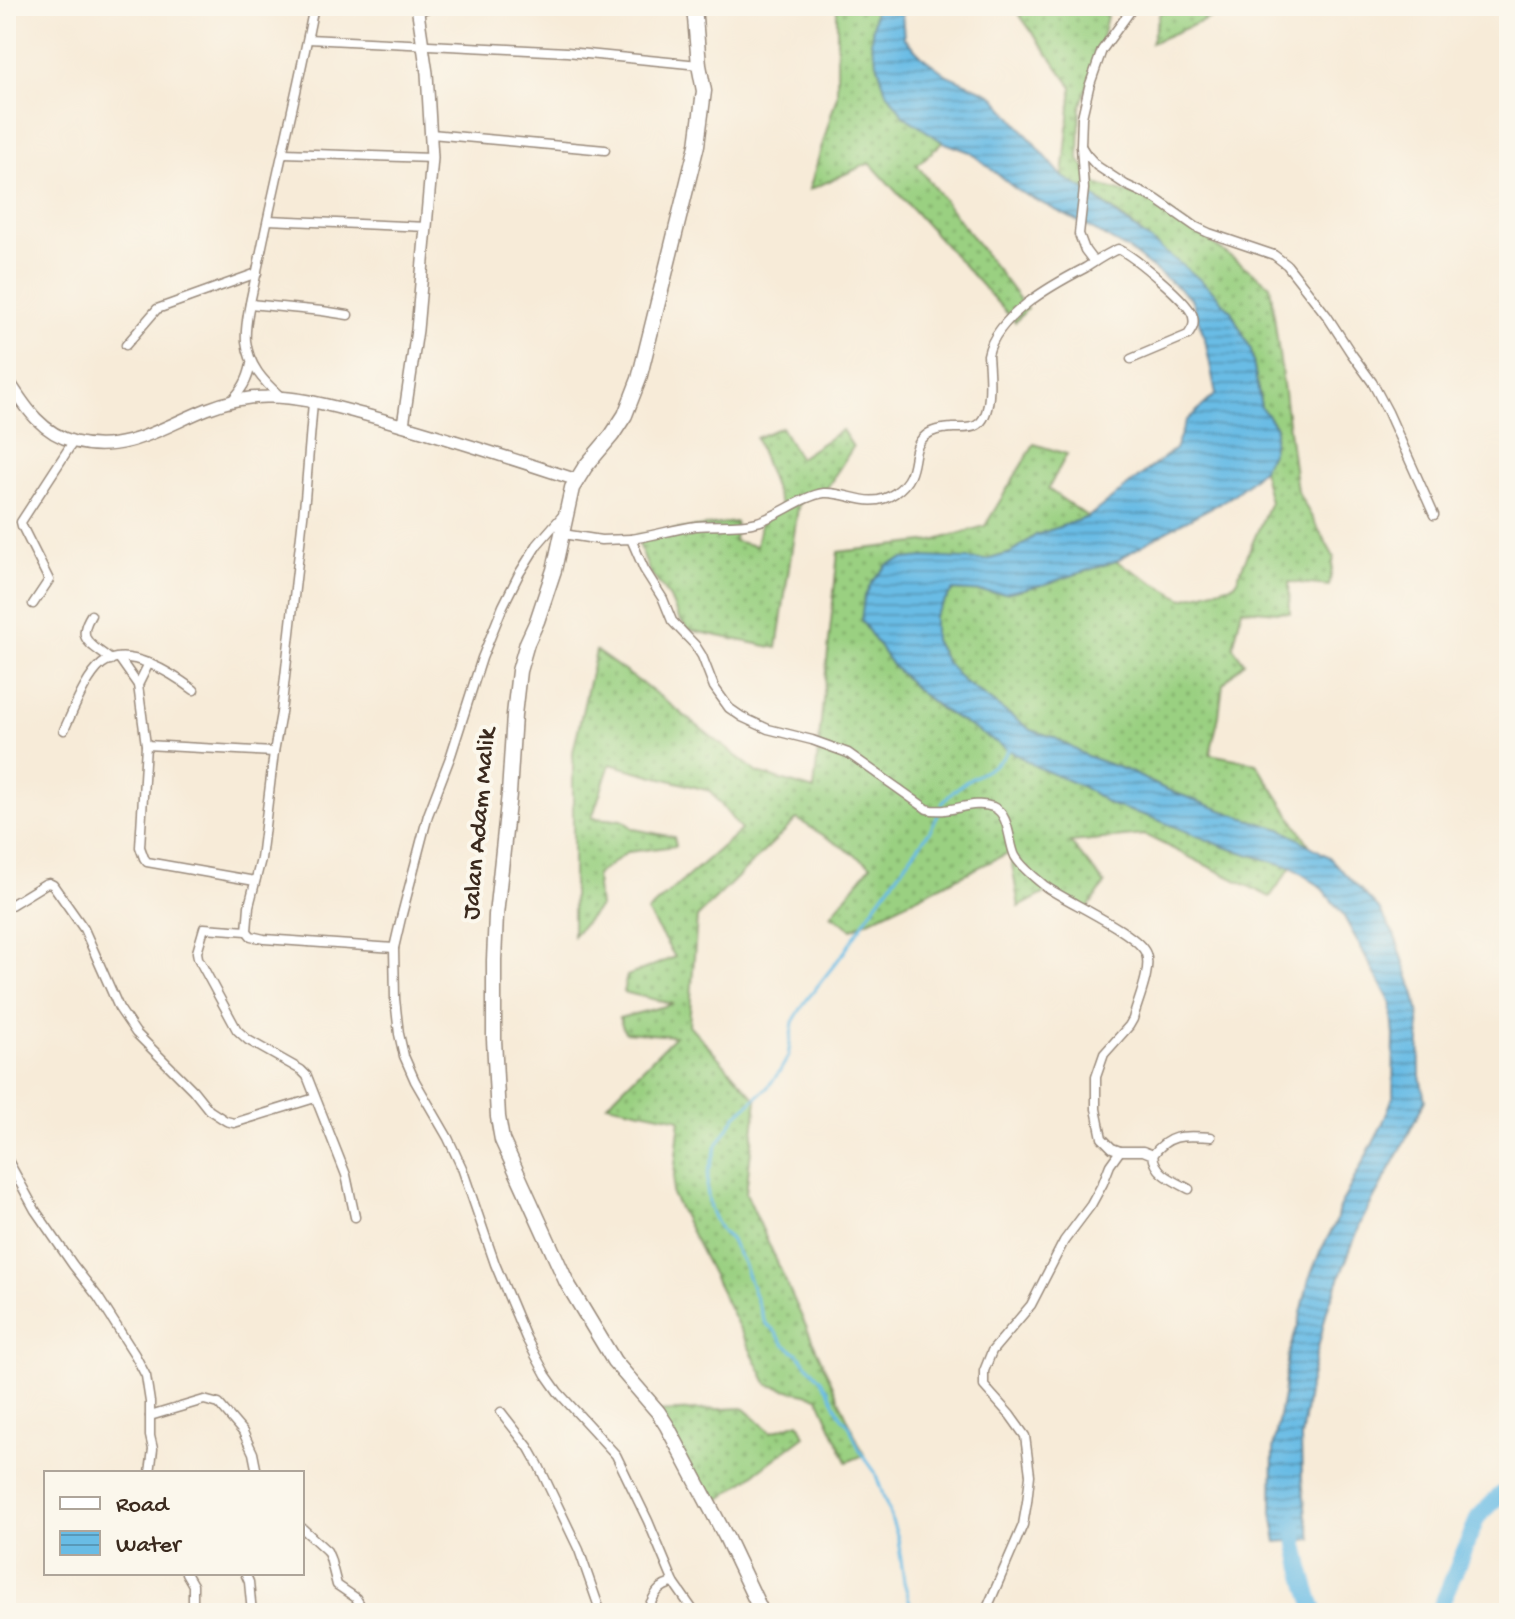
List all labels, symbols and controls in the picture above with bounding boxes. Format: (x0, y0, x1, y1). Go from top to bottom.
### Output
street label: Jalan Adam Malik (457, 725, 505, 921)
legend (44, 1471, 304, 1575)
text: Road (116, 1492, 170, 1521)
text: Water (116, 1532, 183, 1561)

